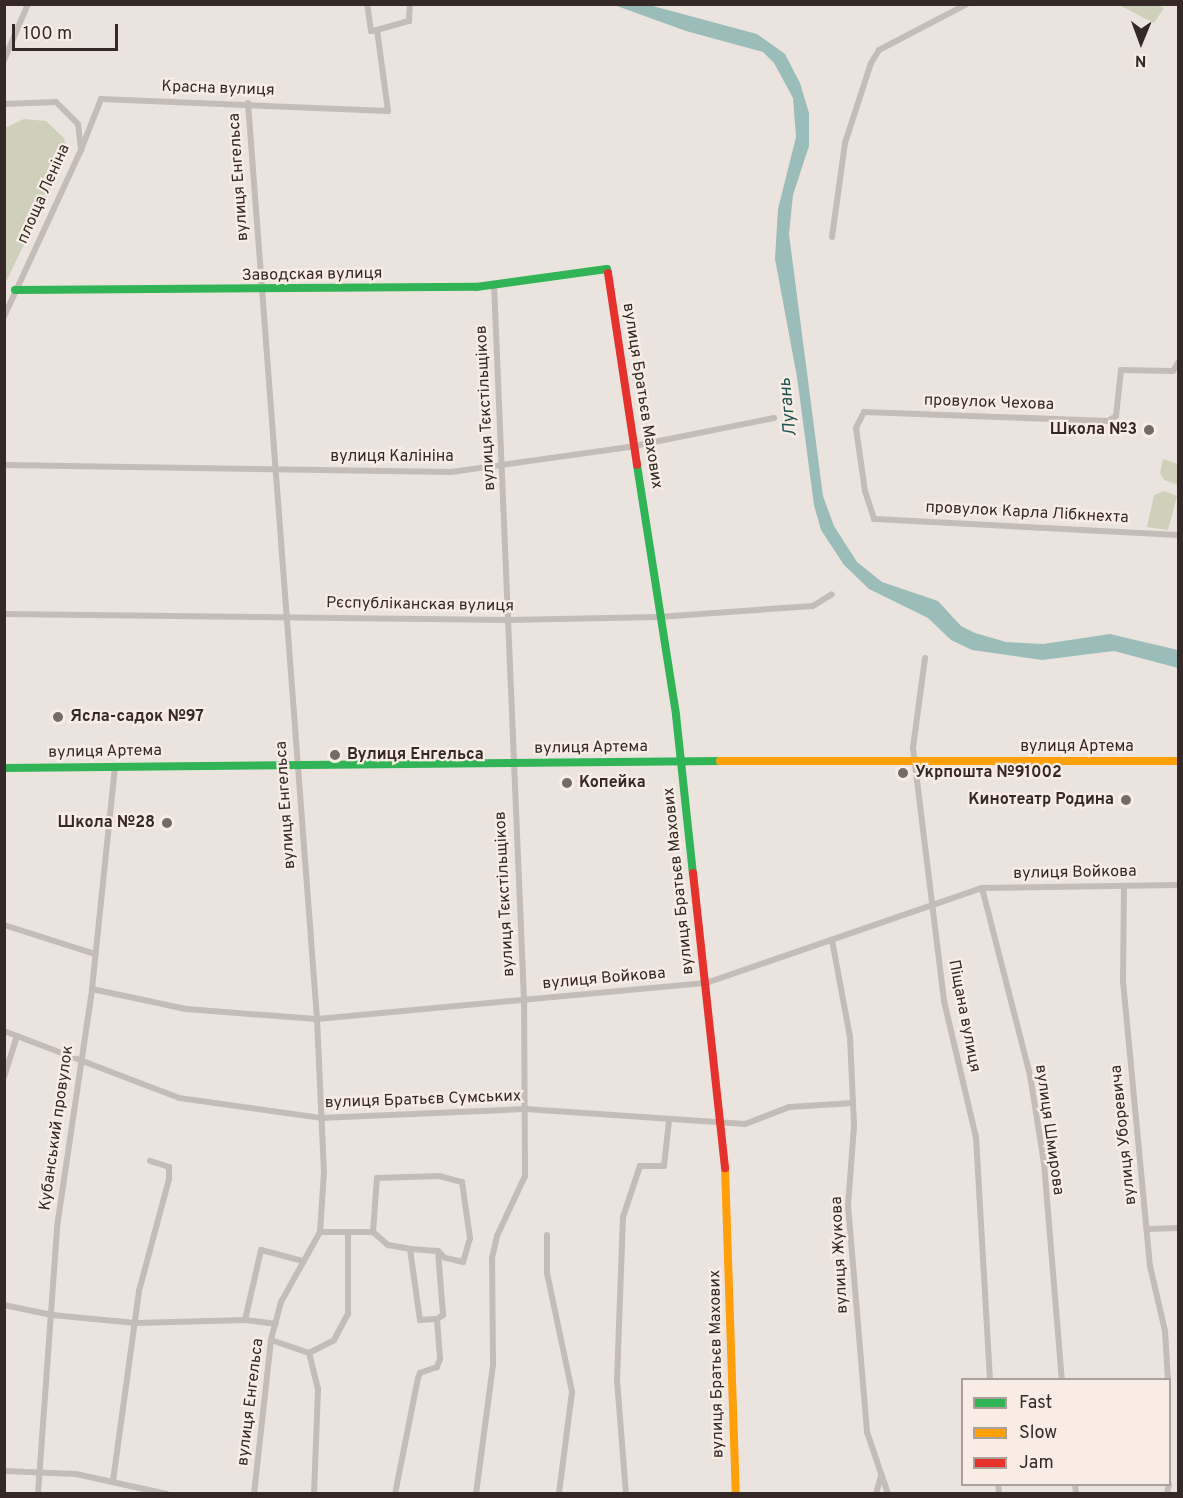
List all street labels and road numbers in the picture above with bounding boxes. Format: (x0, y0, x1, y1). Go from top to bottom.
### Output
street label: Красна вулиця (161, 77, 275, 101)
street label: вулиця Енгельса (225, 112, 253, 242)
street label: площа Леніна (13, 141, 75, 247)
street label: Заводская вулиця (241, 264, 383, 286)
street label: вулиця Братьєв Махових (618, 302, 666, 490)
street label: вулиця Тєкстільщіков (472, 325, 500, 491)
street label: провулок Чехова (923, 391, 1055, 415)
street label: вулиця Калініна (330, 447, 454, 467)
street label: провулок Карла Лібкнехта (925, 498, 1129, 528)
street label: Рєспубліканская вулиця (326, 594, 514, 616)
street label: вулиця Артема (534, 737, 648, 759)
street label: вулиця Артема (1020, 737, 1134, 757)
street label: вулиця Енгельса (272, 740, 300, 870)
street label: вулиця Артема (48, 741, 162, 763)
street label: вулиця Братьєв Махових (660, 786, 698, 976)
street label: вулиця Тєкстільщіков (491, 811, 519, 977)
street label: вулиця Войкова (1013, 862, 1137, 884)
street label: Піщана вулиця (944, 958, 984, 1074)
street label: вулиця Войкова (542, 964, 666, 994)
street label: Кубанський провулок (36, 1044, 78, 1212)
street label: вулиця Шмирова (1030, 1063, 1068, 1197)
street label: вулиця Уборевича (1107, 1064, 1141, 1206)
street label: вулиця Братьєв Сумських (324, 1087, 522, 1113)
street label: вулиця Жукова (827, 1196, 853, 1314)
street label: вулиця Братьєв Махових (706, 1270, 728, 1458)
street label: вулиця Енгельса (234, 1337, 268, 1467)

